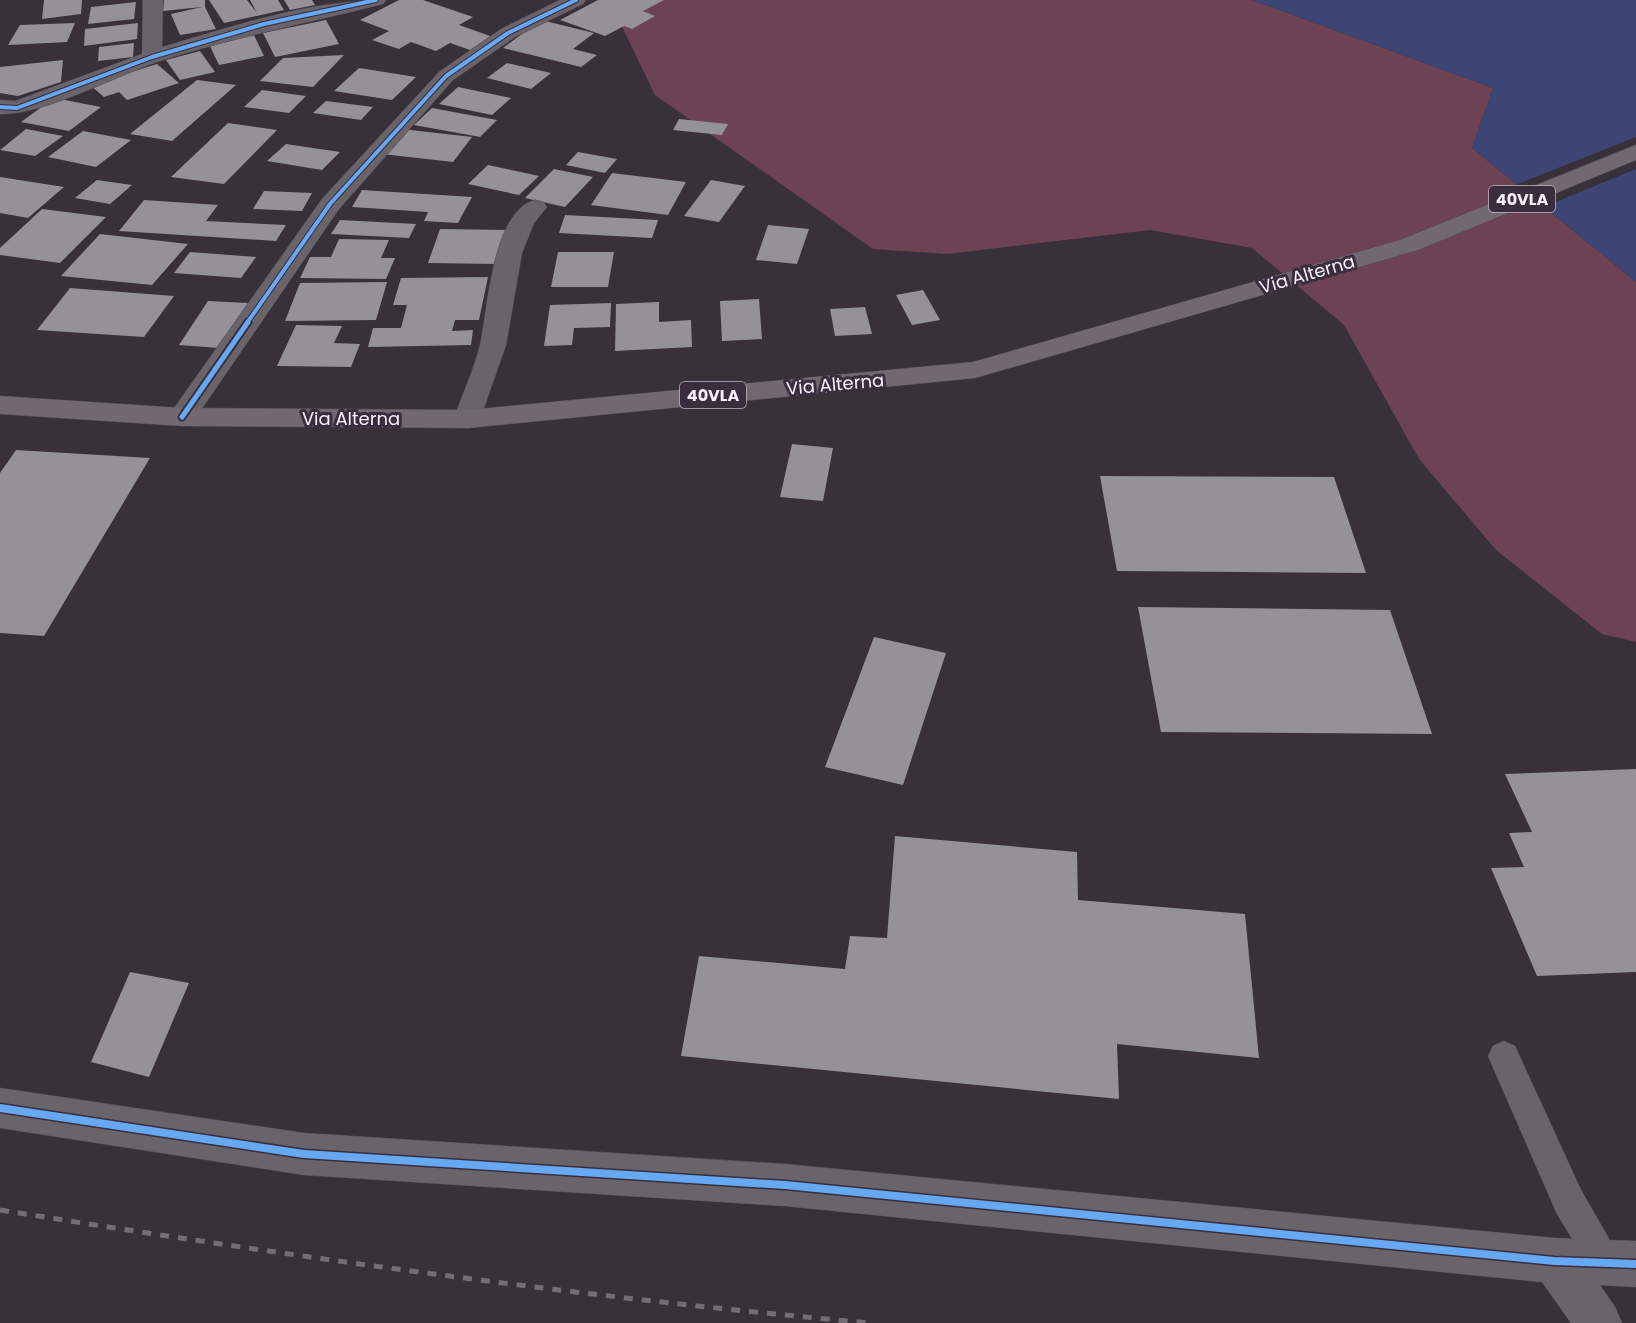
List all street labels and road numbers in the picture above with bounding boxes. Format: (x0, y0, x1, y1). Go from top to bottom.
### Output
road number: 40VLA (1489, 186, 1555, 212)
street label: Via Alterna (1256, 248, 1358, 300)
street label: Via Alterna (785, 367, 885, 401)
road number: 40VLA (680, 382, 746, 408)
street label: Via Alterna (302, 406, 400, 431)

